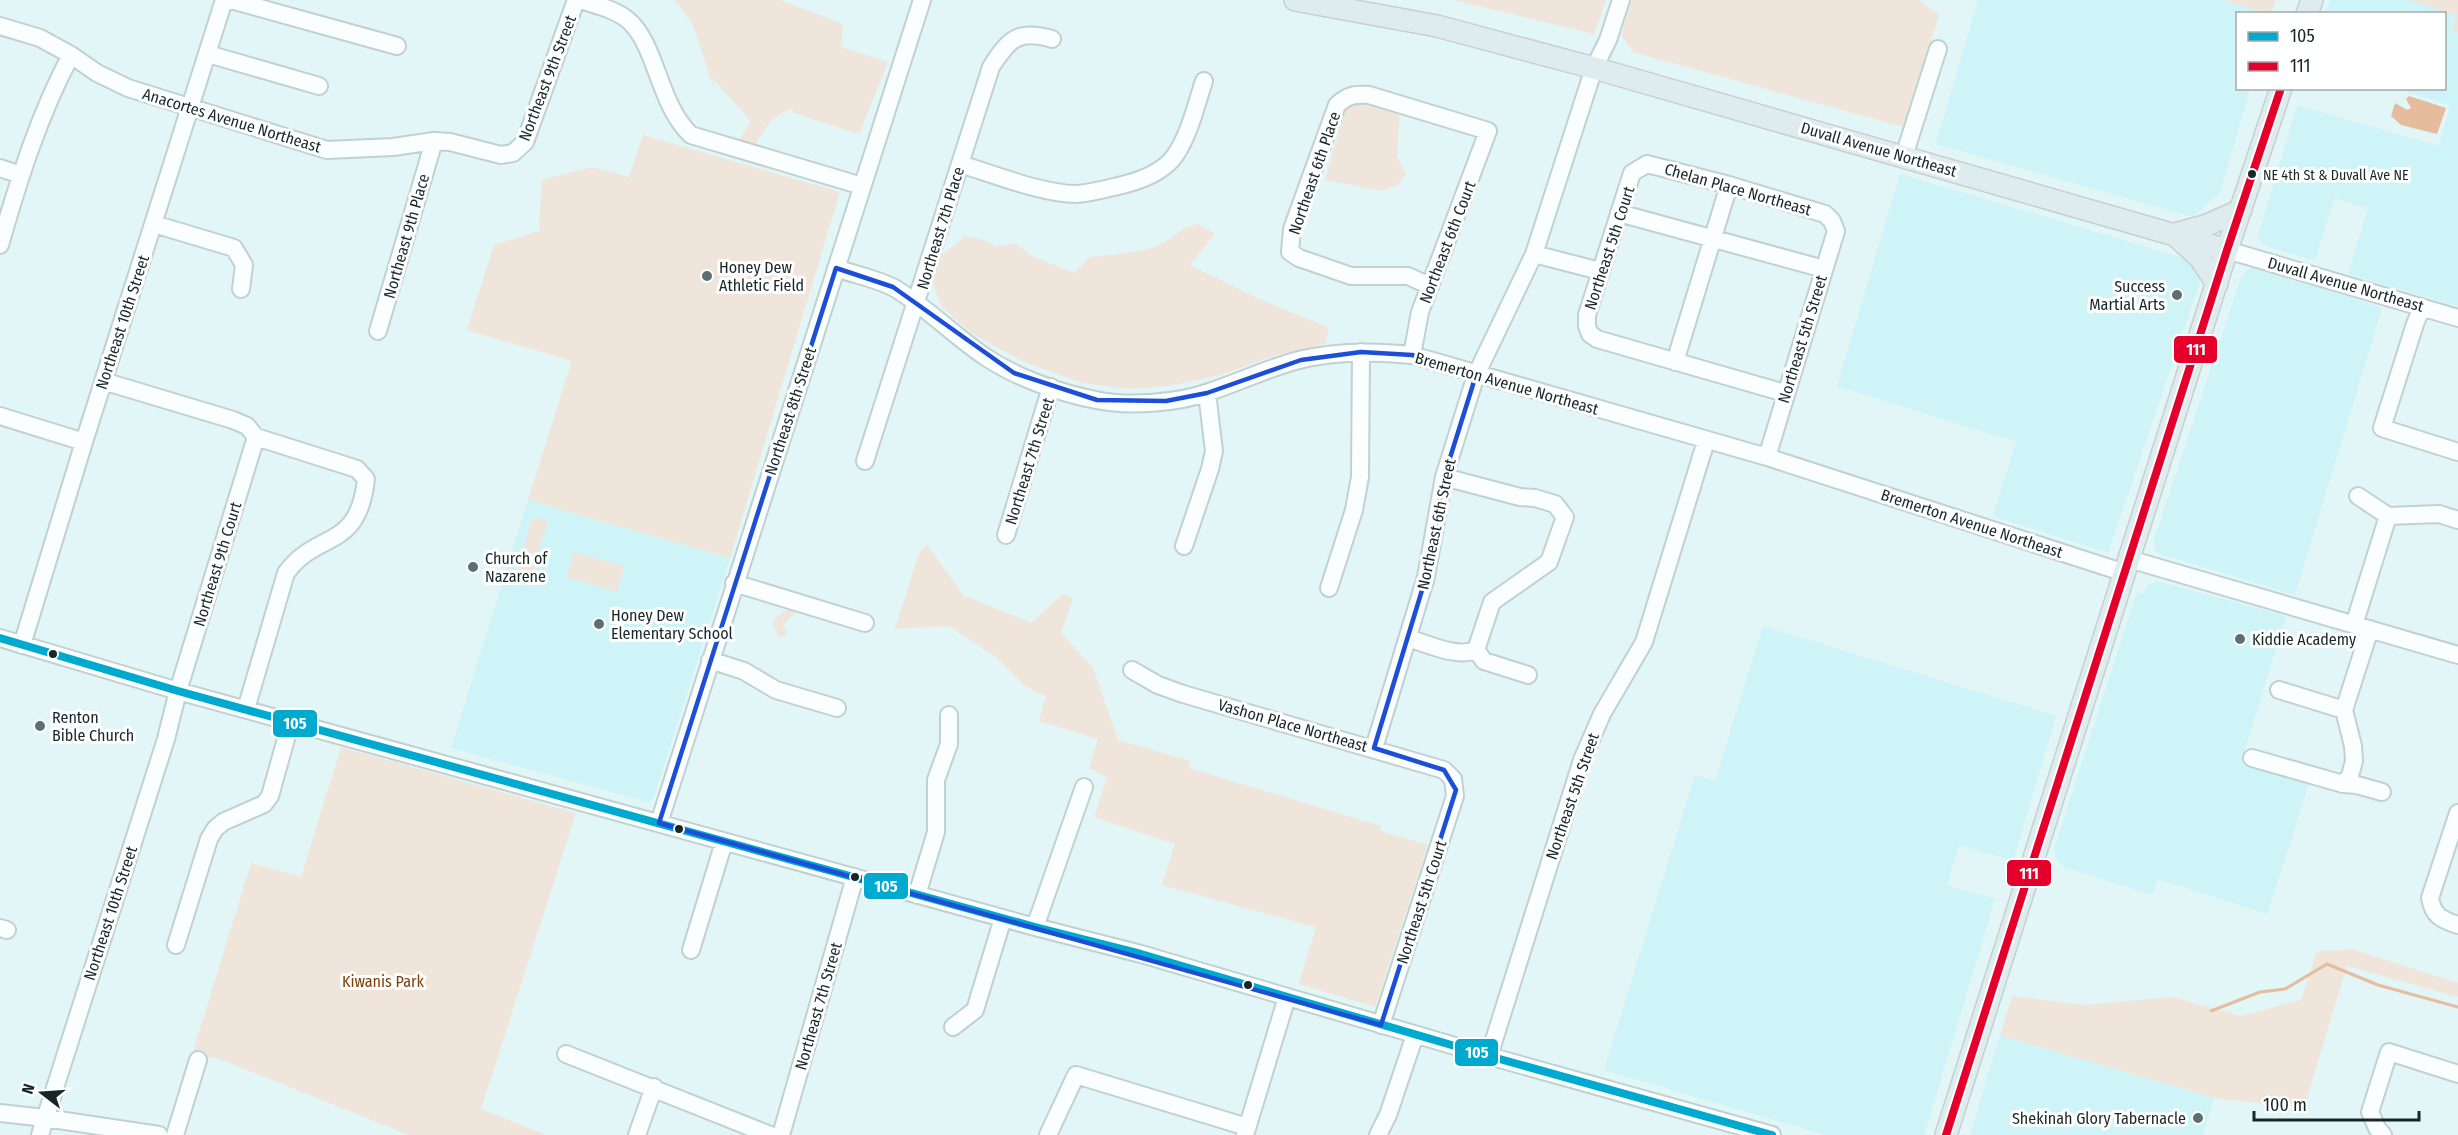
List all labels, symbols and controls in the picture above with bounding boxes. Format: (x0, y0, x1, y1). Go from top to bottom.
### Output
street label: Northeast 9th Street (515, 12, 580, 144)
legend (2236, 12, 2446, 90)
text: 105 (2290, 25, 2315, 47)
text: 111 (2290, 55, 2311, 77)
street label: Anacortes Avenue Northeast (140, 84, 324, 157)
street label: Northeast 6th Place (1285, 109, 1344, 237)
street label: Duvall Avenue Northeast (1799, 118, 1960, 181)
street label: Chelan Place Northeast (1662, 159, 1814, 220)
street label: Northeast 7th Place (913, 164, 968, 292)
place label: NE 4th St & Duvall Ave NE (2263, 167, 2409, 184)
marker: NE 4th St & Duvall Ave NE (2246, 168, 2258, 180)
street label: Northeast 9th Place (380, 172, 433, 301)
street label: Northeast 6th Court (1415, 178, 1480, 306)
street label: Northeast 5th Court (1581, 183, 1639, 312)
street label: Northeast 10th Street (92, 252, 153, 392)
street label: Duvall Avenue Northeast (2266, 253, 2427, 316)
place label: Honey Dew Athletic Field (719, 258, 804, 295)
marker: Honey Dew Athletic Field (700, 269, 714, 283)
street label: Northeast 5th Street (1774, 272, 1831, 405)
place label: Success Martial Arts (2089, 277, 2165, 314)
marker: Success Martial Arts (2170, 288, 2184, 302)
line badge: 111 (2173, 335, 2218, 364)
text: 111 (2186, 340, 2206, 359)
street label: Northeast 8th Street (761, 344, 820, 478)
street label: Bremerton Avenue Northeast (1413, 348, 1602, 419)
street label: Northeast 7th Street (1001, 395, 1058, 527)
street label: Northeast 6th Street (1413, 456, 1460, 591)
street label: Bremerton Avenue Northeast (1879, 485, 2066, 562)
street label: Northeast 9th Court (189, 499, 246, 629)
place label: Church of Nazarene (485, 549, 548, 586)
marker: Church of Nazarene (466, 560, 480, 574)
place label: Honey Dew Elementary School (611, 606, 733, 643)
marker: Honey Dew Elementary School (592, 617, 606, 631)
place label: Kiddie Academy (2252, 630, 2357, 649)
marker: Kiddie Academy (2233, 632, 2247, 646)
unlabelled marker (47, 648, 59, 660)
street label: Vashon Place Northeast (1216, 695, 1370, 756)
place label: Renton Bible Church (52, 708, 134, 745)
line badge: 105 (272, 709, 318, 738)
text: 105 (283, 714, 307, 733)
marker: Renton Bible Church (33, 719, 47, 733)
street label: Northeast 5th Street (1542, 730, 1603, 862)
unlabelled marker (673, 823, 685, 835)
street label: Northeast 5th Court (1393, 837, 1451, 966)
street label: Northeast 10th Street (80, 843, 141, 983)
line badge: 111 (2006, 859, 2052, 887)
text: 111 (2019, 864, 2039, 883)
unlabelled marker (849, 871, 861, 883)
line badge: 105 (863, 872, 909, 900)
text: 105 (874, 877, 898, 896)
street label: Northeast 7th Street (791, 939, 846, 1072)
park label: Kiwanis Park (342, 972, 425, 991)
unlabelled marker (1242, 979, 1254, 991)
line badge: 105 (1454, 1038, 1499, 1067)
text: 105 (1465, 1043, 1489, 1062)
north arrow (12, 1063, 72, 1123)
text: N (18, 1081, 39, 1096)
scale bar (2254, 1084, 2419, 1122)
text: 100 m (2263, 1094, 2307, 1116)
place label: Shekinah Glory Tabernacle (2012, 1109, 2186, 1128)
marker: Shekinah Glory Tabernacle (2191, 1111, 2205, 1125)

